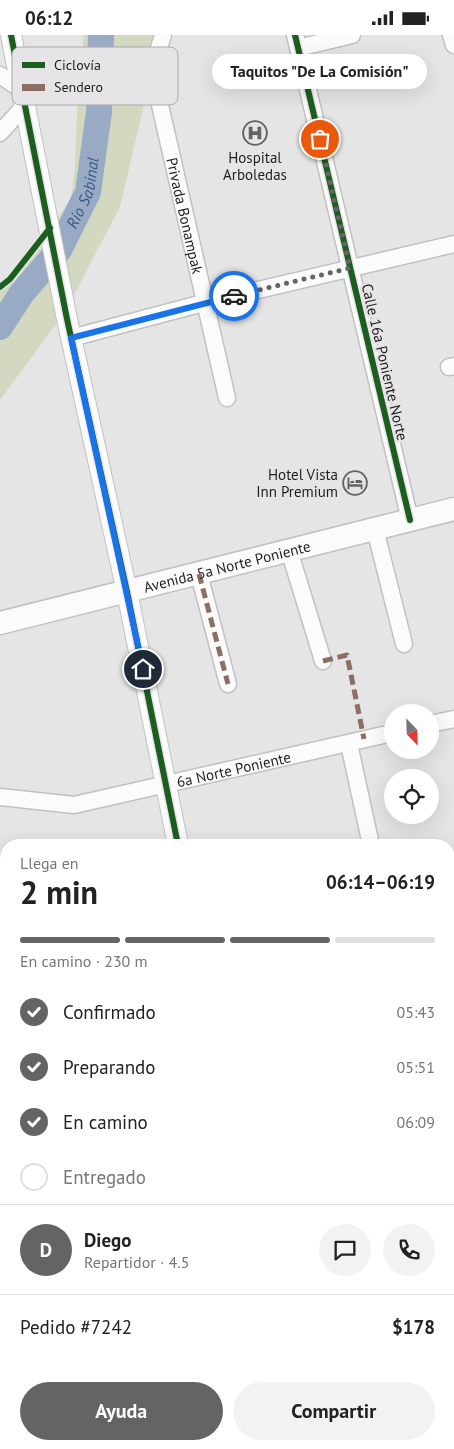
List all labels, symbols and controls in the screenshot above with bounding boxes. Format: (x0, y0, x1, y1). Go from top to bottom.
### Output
text: 06:12 (25, 6, 73, 30)
legend (12, 47, 178, 105)
callout: Taquitos "De La Comisión" (212, 54, 428, 89)
text: Ciclovía (54, 56, 101, 74)
text: Taquitos "De La Comisión" (230, 61, 409, 81)
text: Sendero (54, 78, 103, 96)
pin (299, 118, 341, 160)
hospital icon: Hospital Arboledas (242, 120, 268, 146)
icon: bag (306, 125, 334, 153)
place label: Hospital Arboledas (223, 148, 287, 184)
water label: Río Sabinal (62, 155, 103, 231)
street label: Privada Bonampak (163, 156, 208, 276)
courier (209, 271, 259, 321)
icon: car (220, 282, 248, 310)
street label: Calle 16a Poniente Norte (358, 282, 412, 442)
place label: Hotel Vista Inn Premium (256, 465, 338, 501)
hotel icon: Hotel Vista Inn Premium (342, 470, 368, 496)
street label: Avenida 5a Norte Poniente (142, 536, 312, 596)
pin (122, 648, 164, 690)
icon: home (129, 655, 157, 683)
north arrow (384, 704, 439, 759)
map controls (384, 704, 439, 824)
street label: 6a Norte Poniente (175, 747, 292, 791)
button: locate (384, 769, 439, 824)
text: Llega en (20, 853, 79, 873)
text: 06:14–06:19 (326, 870, 435, 894)
text: 2 min (20, 871, 98, 913)
text: En camino · 230 m (20, 951, 148, 971)
icon: check (20, 998, 48, 1026)
text: Confirmado (63, 1000, 156, 1024)
text: 05:43 (397, 1002, 435, 1022)
icon: check (20, 1053, 48, 1081)
text: Preparando (63, 1055, 155, 1079)
text: 05:51 (397, 1057, 435, 1077)
icon: check (20, 1108, 48, 1136)
text: En camino (63, 1110, 148, 1134)
text: 06:09 (397, 1112, 435, 1132)
text: Entregado (63, 1165, 146, 1189)
button: chat (319, 1224, 371, 1276)
button: phone (383, 1224, 435, 1276)
text: Diego (84, 1228, 131, 1252)
text: D (40, 1238, 52, 1262)
text: Repartidor · 4.5 (84, 1252, 189, 1272)
text: Pedido #7242 (20, 1315, 132, 1339)
text: $178 (392, 1315, 435, 1339)
button: Ayuda (20, 1382, 223, 1440)
button: Compartir (233, 1382, 435, 1440)

